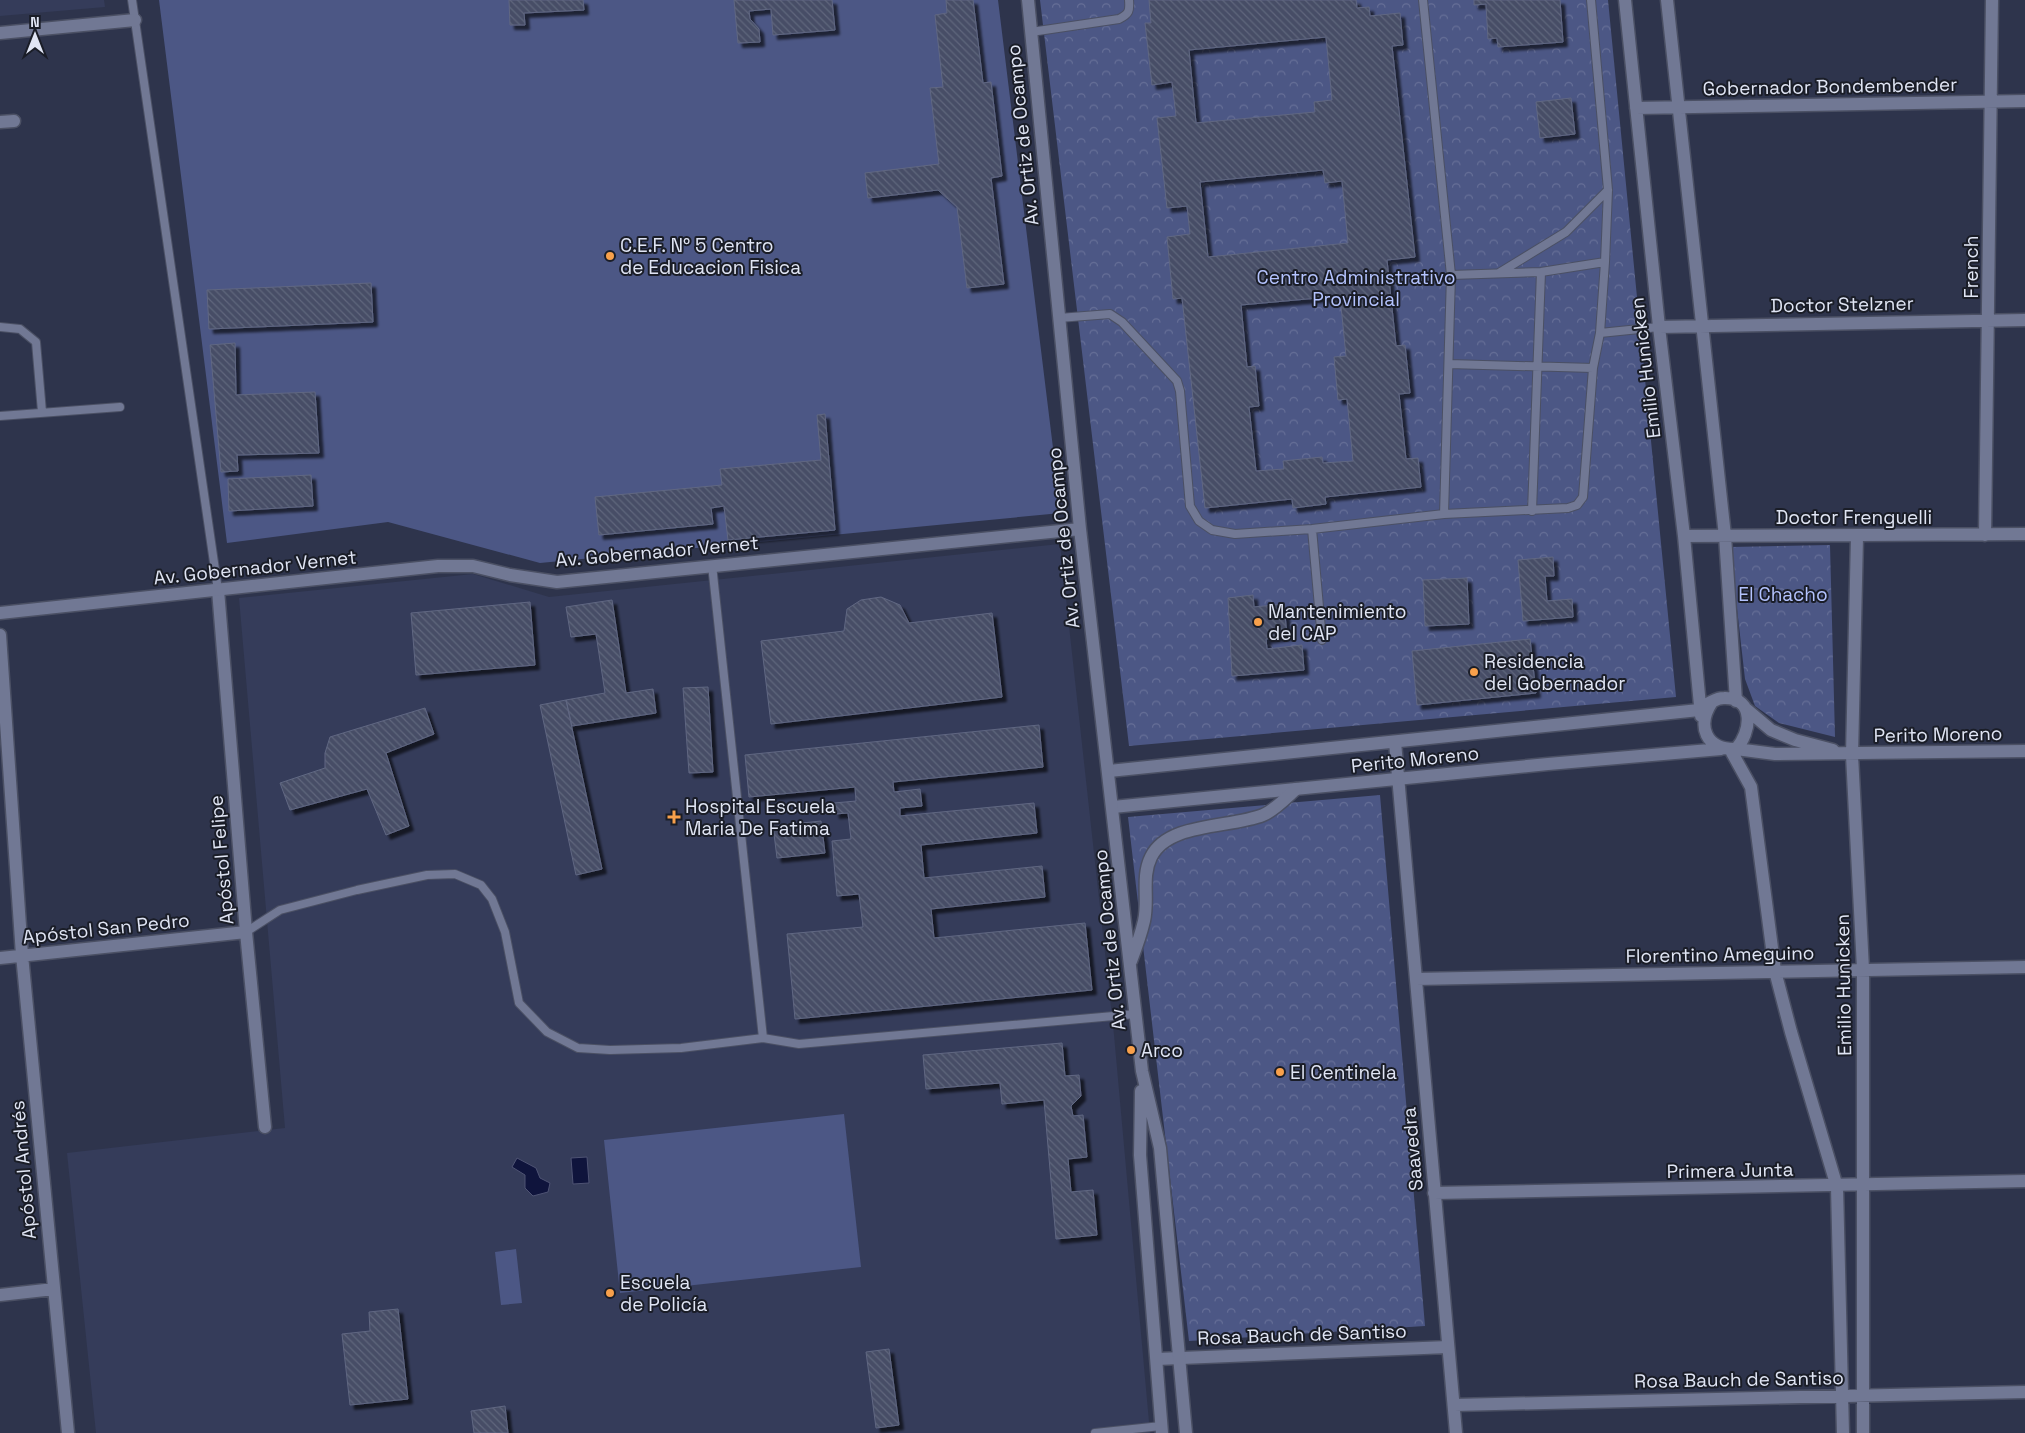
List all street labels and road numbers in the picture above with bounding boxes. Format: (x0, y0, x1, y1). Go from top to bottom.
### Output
street label: Av. Ortiz de Ocampo (1001, 43, 1044, 227)
street label: Gobernador Bondembender (1702, 72, 1958, 101)
street label: French (1959, 236, 1984, 299)
street label: Doctor Stelzner (1770, 291, 1914, 318)
street label: Emilio Hunicken (1624, 296, 1667, 440)
street label: Av. Ortiz de Ocampo (1042, 446, 1085, 630)
street label: Doctor Frenguelli (1776, 505, 1932, 530)
street label: Av. Gobernador Vernet (554, 530, 760, 573)
street label: Av. Gobernador Vernet (152, 544, 358, 591)
street label: Perito Moreno (1873, 721, 2003, 748)
street label: Perito Moreno (1350, 740, 1480, 779)
street label: Apóstol Felipe (203, 794, 240, 926)
street label: Av. Ortiz de Ocampo (1088, 848, 1131, 1032)
street label: Apóstol San Pedro (21, 907, 191, 950)
street label: Emilio Hunicken (1830, 914, 1857, 1056)
street label: Florentino Ameguino (1625, 940, 1815, 969)
street label: Apóstol Andrés (5, 1100, 42, 1240)
street label: Saavedra (1396, 1106, 1429, 1192)
street label: Primera Junta (1666, 1157, 1794, 1184)
street label: Rosa Bauch de Santiso (1197, 1318, 1407, 1351)
street label: Rosa Bauch de Santiso (1634, 1365, 1844, 1394)

